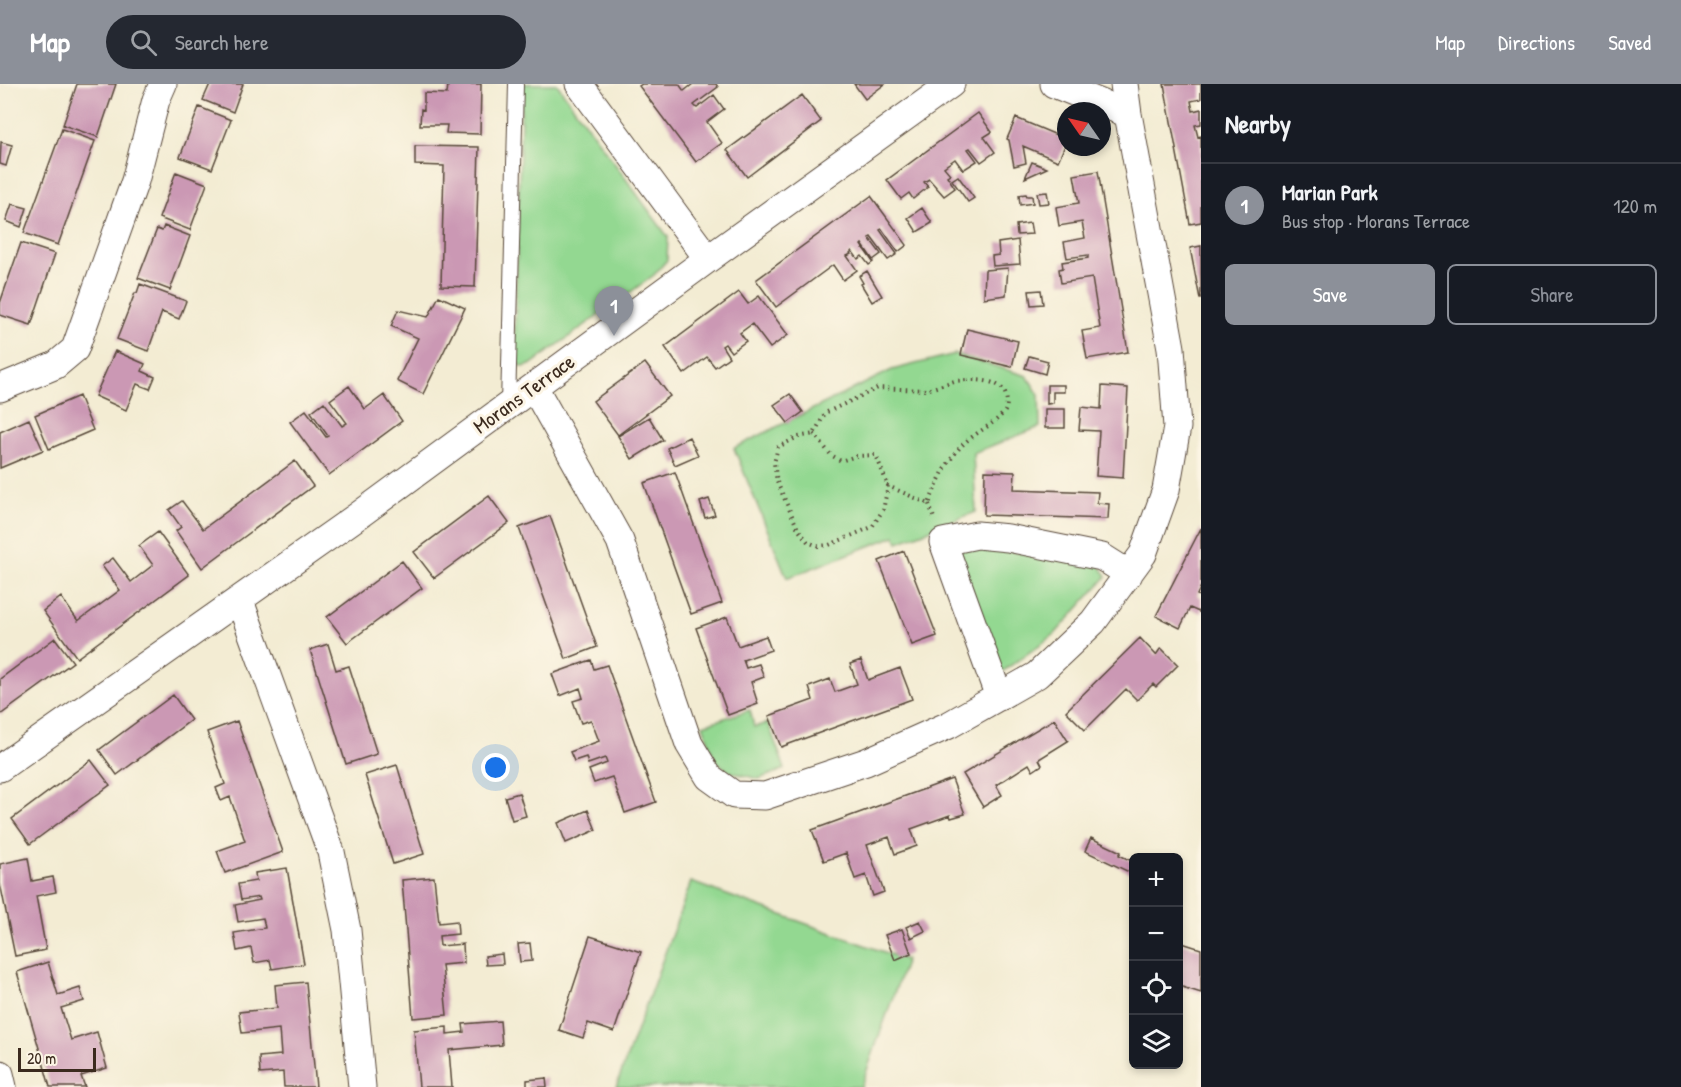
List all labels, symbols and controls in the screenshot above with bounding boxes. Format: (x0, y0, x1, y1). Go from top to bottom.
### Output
search box (106, 15, 526, 69)
text: Map (30, 23, 70, 61)
icon: search (127, 26, 160, 59)
text: Search here (175, 27, 269, 57)
text: Map (1435, 28, 1465, 57)
text: Directions (1498, 28, 1575, 57)
text: Saved (1608, 28, 1651, 57)
north arrow (1057, 102, 1111, 156)
text: Nearby (1225, 106, 1291, 141)
text: Marian Park (1282, 177, 1378, 207)
text: 1 (1241, 192, 1248, 219)
text: 120 m (1613, 192, 1657, 219)
text: Bus stop · Morans Terrace (1282, 207, 1470, 234)
button: Save (1225, 264, 1435, 325)
button: Share (1447, 264, 1657, 325)
pin: 1 (594, 286, 634, 336)
street label: Morans Terrace (467, 347, 580, 440)
your location (481, 753, 510, 782)
map controls (1129, 853, 1183, 1069)
button: + (1129, 853, 1183, 907)
button: − (1129, 907, 1183, 961)
button: locate (1129, 961, 1183, 1015)
button: layers (1129, 1015, 1183, 1069)
scale bar (18, 1045, 96, 1072)
text: 20 m (27, 1047, 56, 1069)

